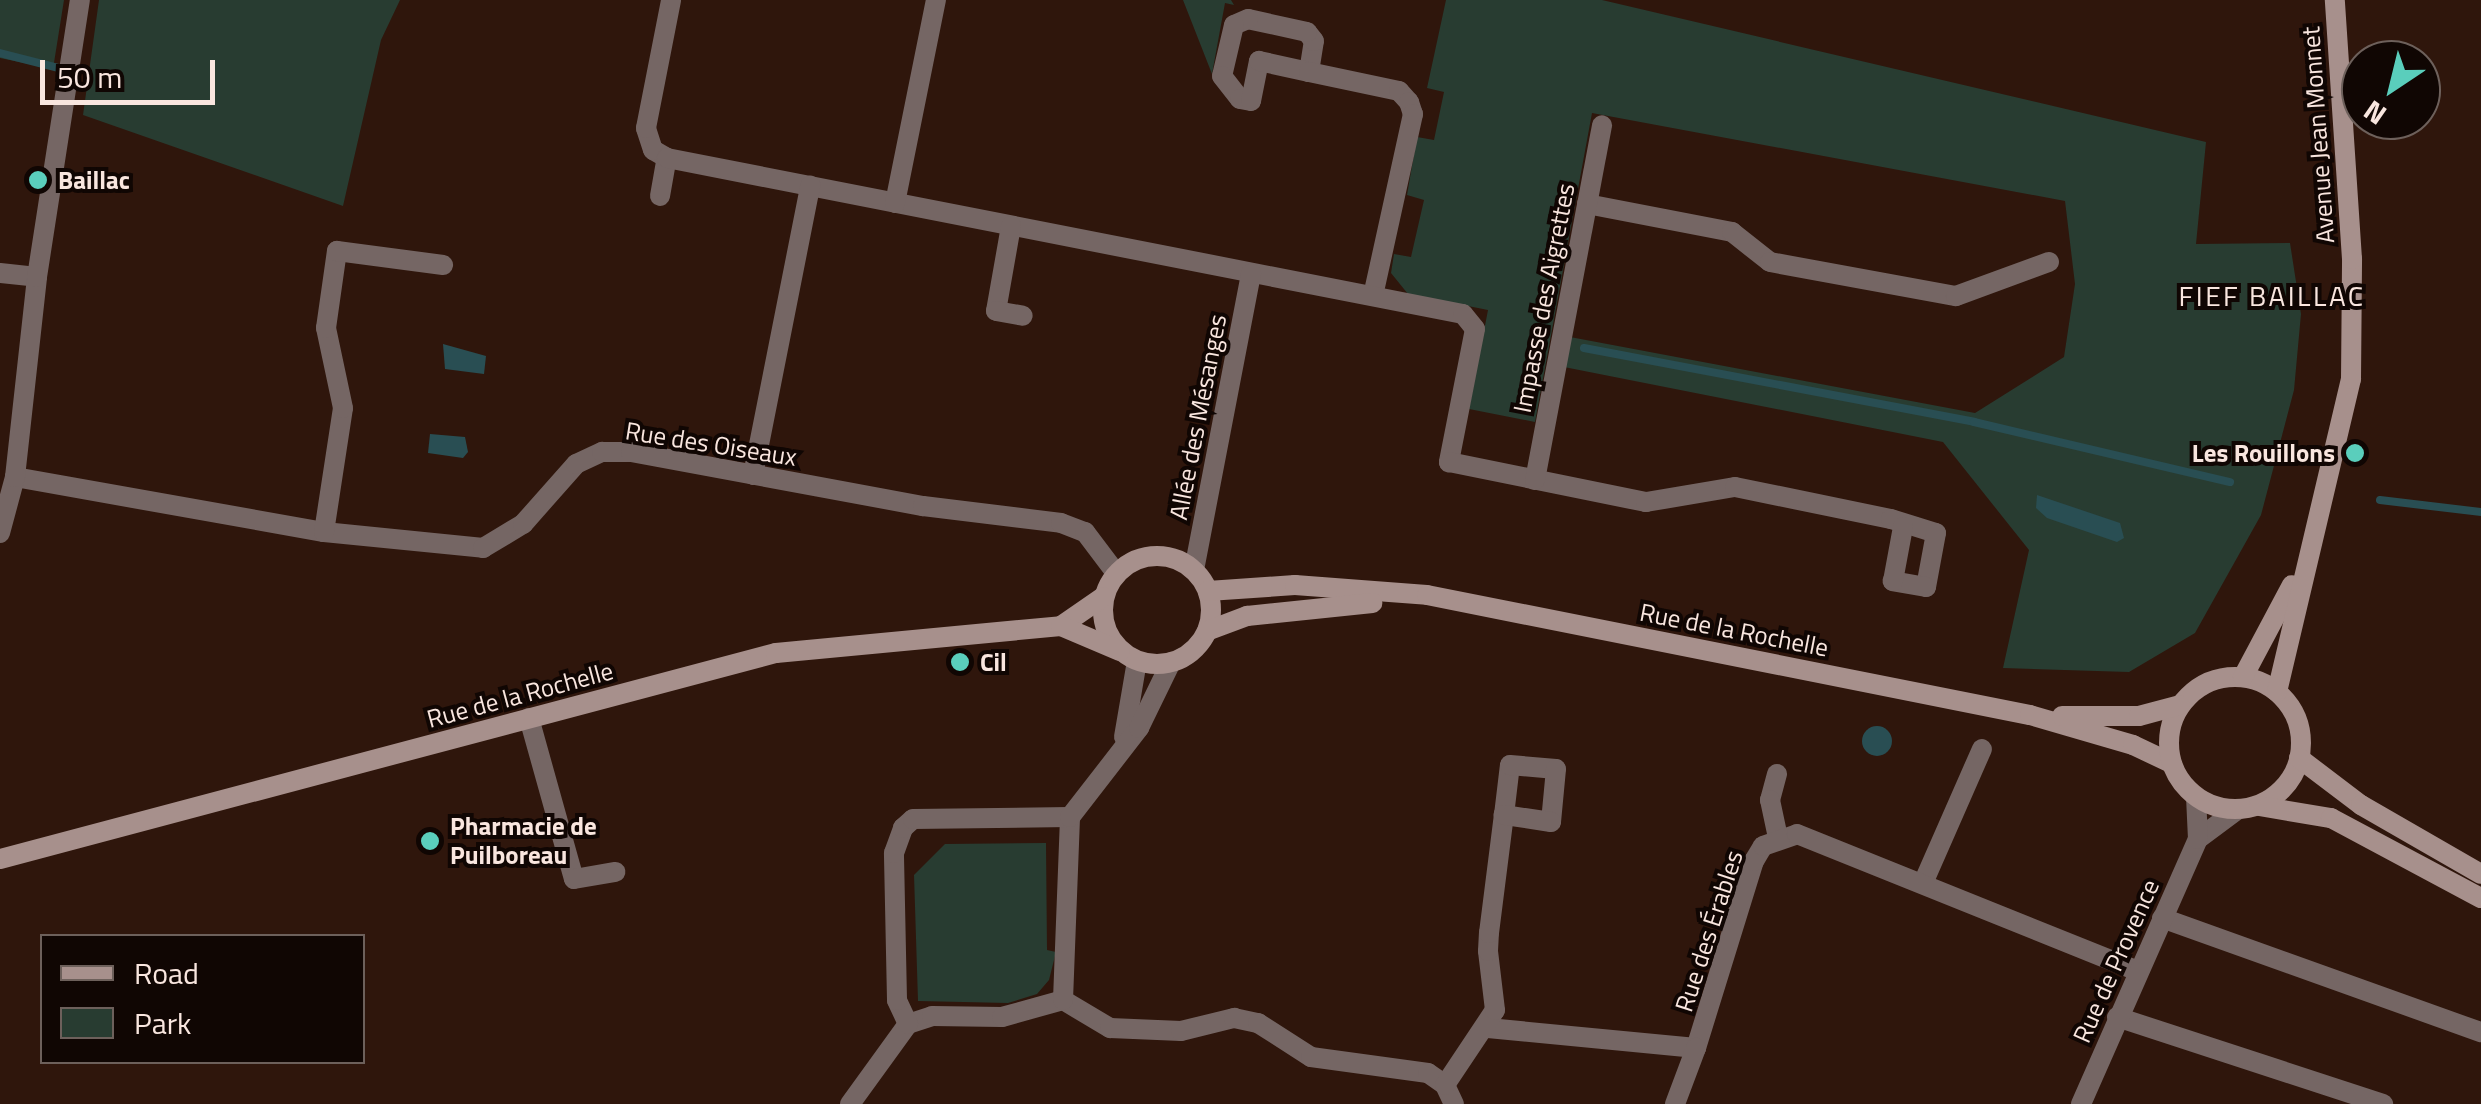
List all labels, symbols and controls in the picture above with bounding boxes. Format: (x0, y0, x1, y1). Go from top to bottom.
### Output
street label: Avenue Jean Monnet (2295, 26, 2341, 244)
scale bar (45, 40, 220, 102)
north arrow (2341, 40, 2441, 140)
text: 50 m (57, 54, 122, 100)
text: N (2354, 90, 2395, 137)
place label: Baillac (58, 165, 130, 195)
marker: Baillac (27, 169, 49, 191)
street label: Impasse des Aigrettes (1507, 181, 1581, 415)
district label: FIEF BAILLAC (2179, 279, 2365, 313)
street label: Allée des Mésanges (1163, 312, 1233, 522)
street label: Rue des Oiseaux (623, 416, 799, 472)
place label: Les Rouillons (2192, 438, 2335, 468)
marker: Les Rouillons (2344, 442, 2366, 464)
street label: Rue de la Rochelle (1637, 597, 1831, 663)
place label: Cil (980, 647, 1007, 677)
marker: Cil (949, 651, 971, 673)
street label: Rue de la Rochelle (424, 656, 616, 734)
place label: Pharmacie de Puilboreau (450, 812, 597, 871)
marker: Pharmacie de Puilboreau (419, 830, 441, 852)
street label: Rue des Érables (1669, 847, 1749, 1015)
street label: Rue de Provence (2067, 875, 2165, 1047)
legend (40, 934, 365, 1064)
text: Road (134, 950, 199, 996)
text: Park (134, 1000, 191, 1046)

